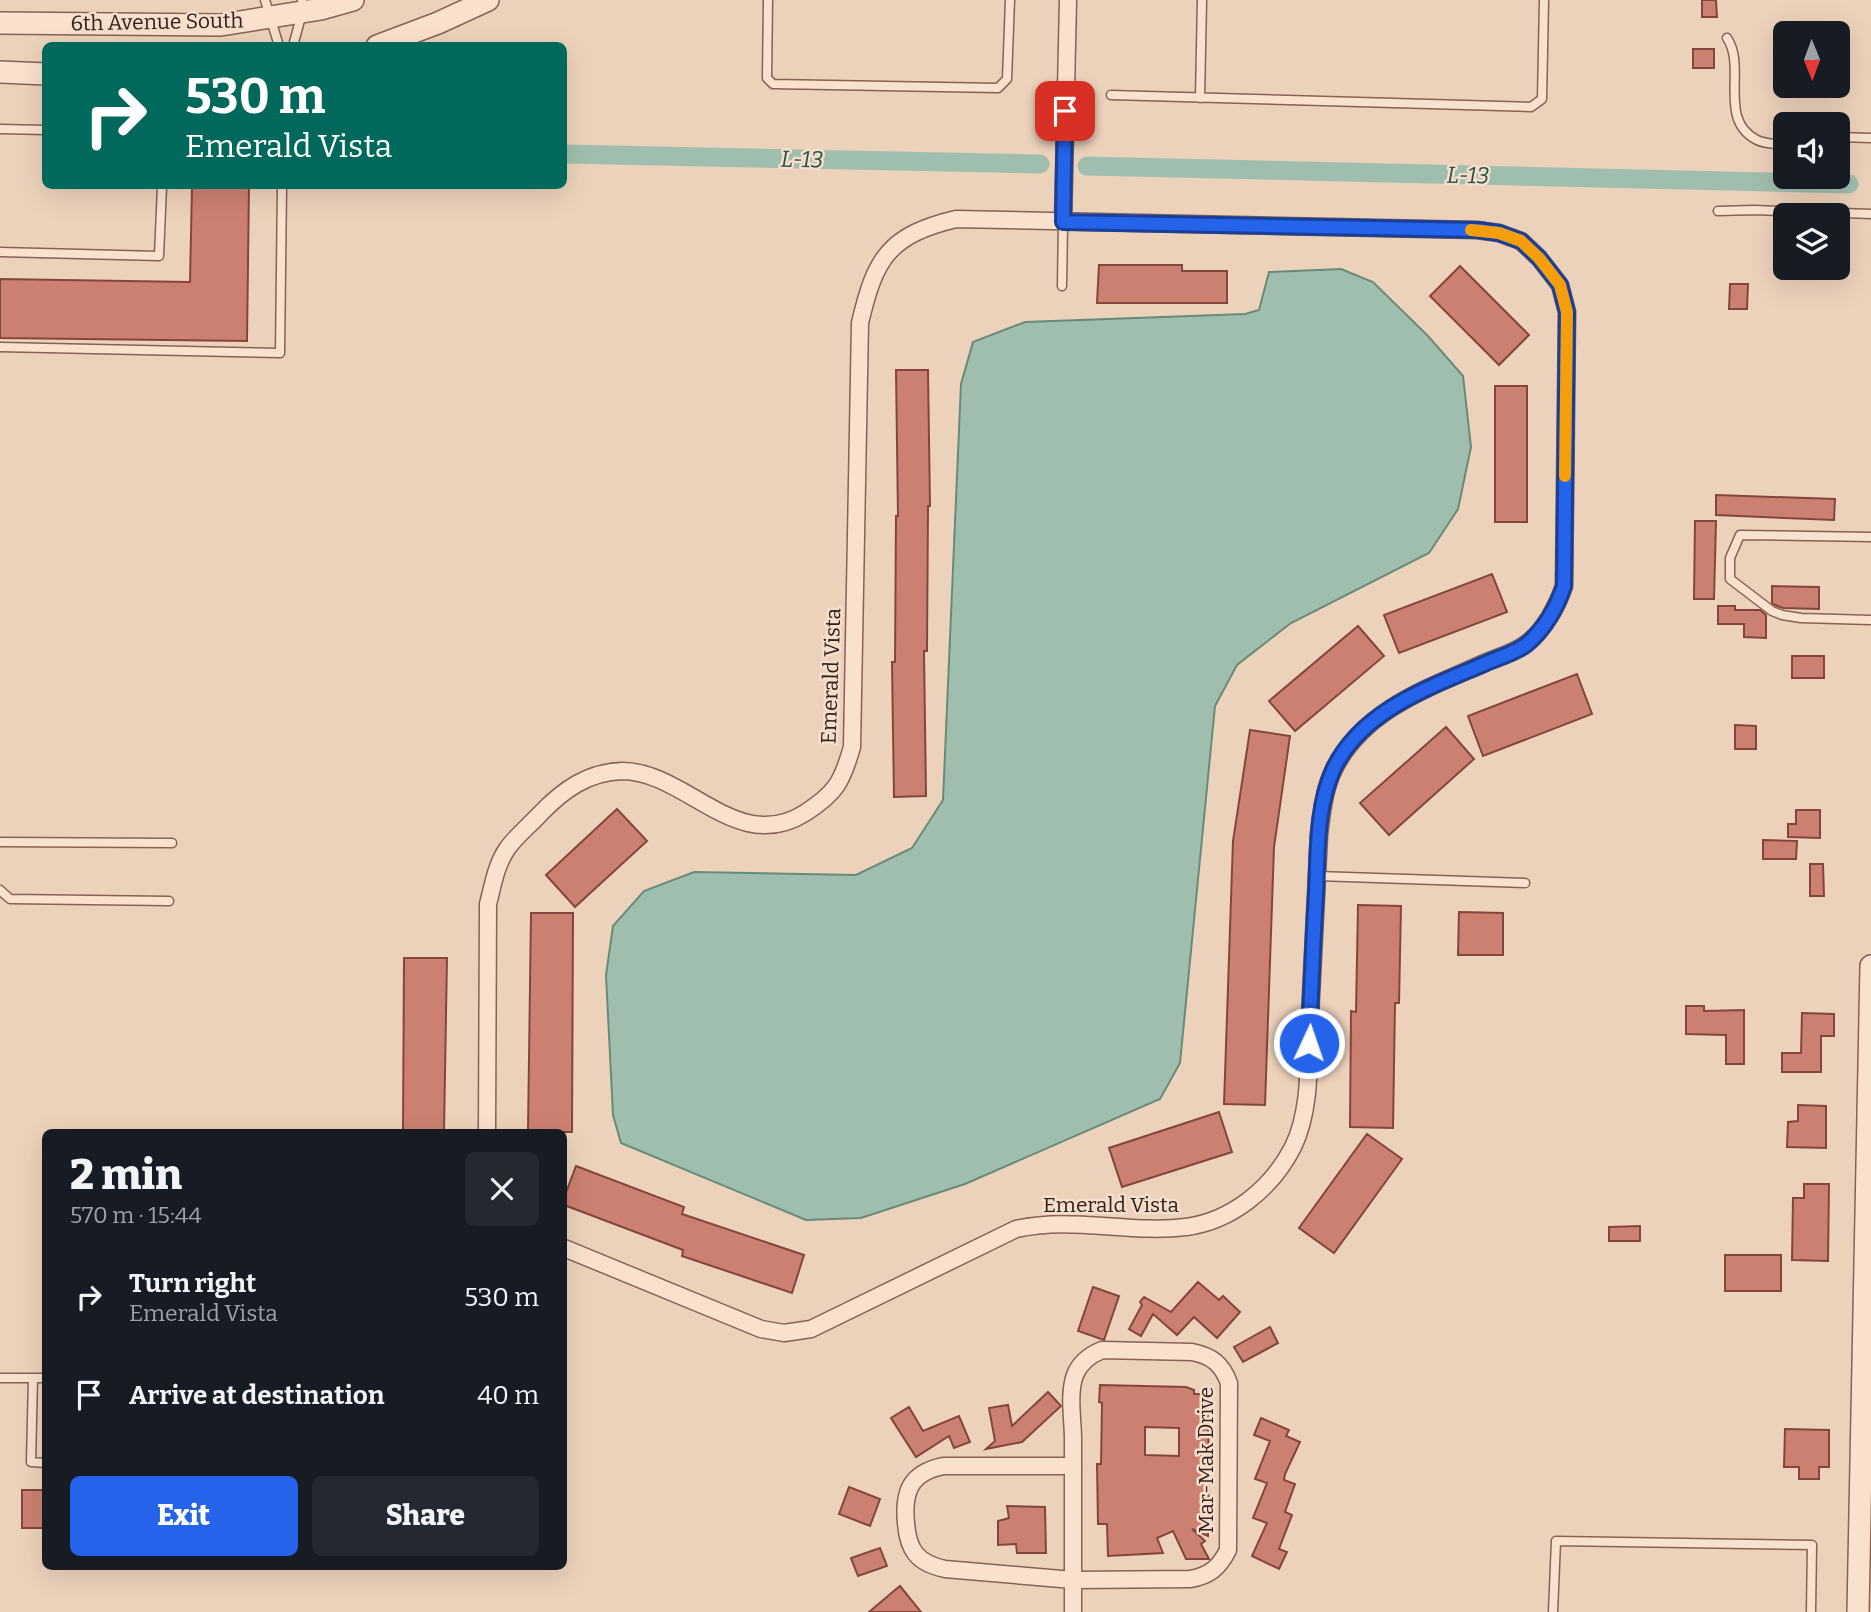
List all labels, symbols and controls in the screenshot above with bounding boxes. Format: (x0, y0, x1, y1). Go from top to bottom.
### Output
street label: 6th Avenue South (70, 7, 244, 37)
north arrow (1773, 21, 1850, 98)
map controls (1773, 21, 1850, 280)
text: 530 m (185, 67, 325, 126)
icon: right (70, 70, 161, 161)
pin (1035, 81, 1095, 141)
icon: arrive (1046, 92, 1084, 130)
button: sound (1773, 112, 1850, 189)
text: Emerald Vista (185, 127, 392, 165)
water label: L-13 (780, 145, 824, 173)
water label: L-13 (1446, 161, 1490, 189)
button: layers (1773, 203, 1850, 280)
street label: Emerald Vista (816, 607, 846, 744)
position arrow (1272, 1006, 1346, 1080)
text: 2 min (70, 1150, 182, 1200)
button: close (465, 1152, 539, 1226)
street label: Emerald Vista (1043, 1192, 1179, 1218)
text: 570 m · 15:44 (70, 1201, 202, 1229)
text: Turn right (129, 1268, 256, 1299)
icon: right (70, 1278, 108, 1316)
text: 530 m (464, 1282, 539, 1313)
text: Emerald Vista (129, 1299, 278, 1327)
icon: arrive (70, 1376, 108, 1414)
text: Arrive at destination (129, 1380, 384, 1411)
text: 40 m (477, 1380, 539, 1411)
street label: Mar-Mak Drive (1193, 1387, 1219, 1533)
button: Exit (70, 1476, 298, 1556)
button: Share (312, 1476, 539, 1556)

